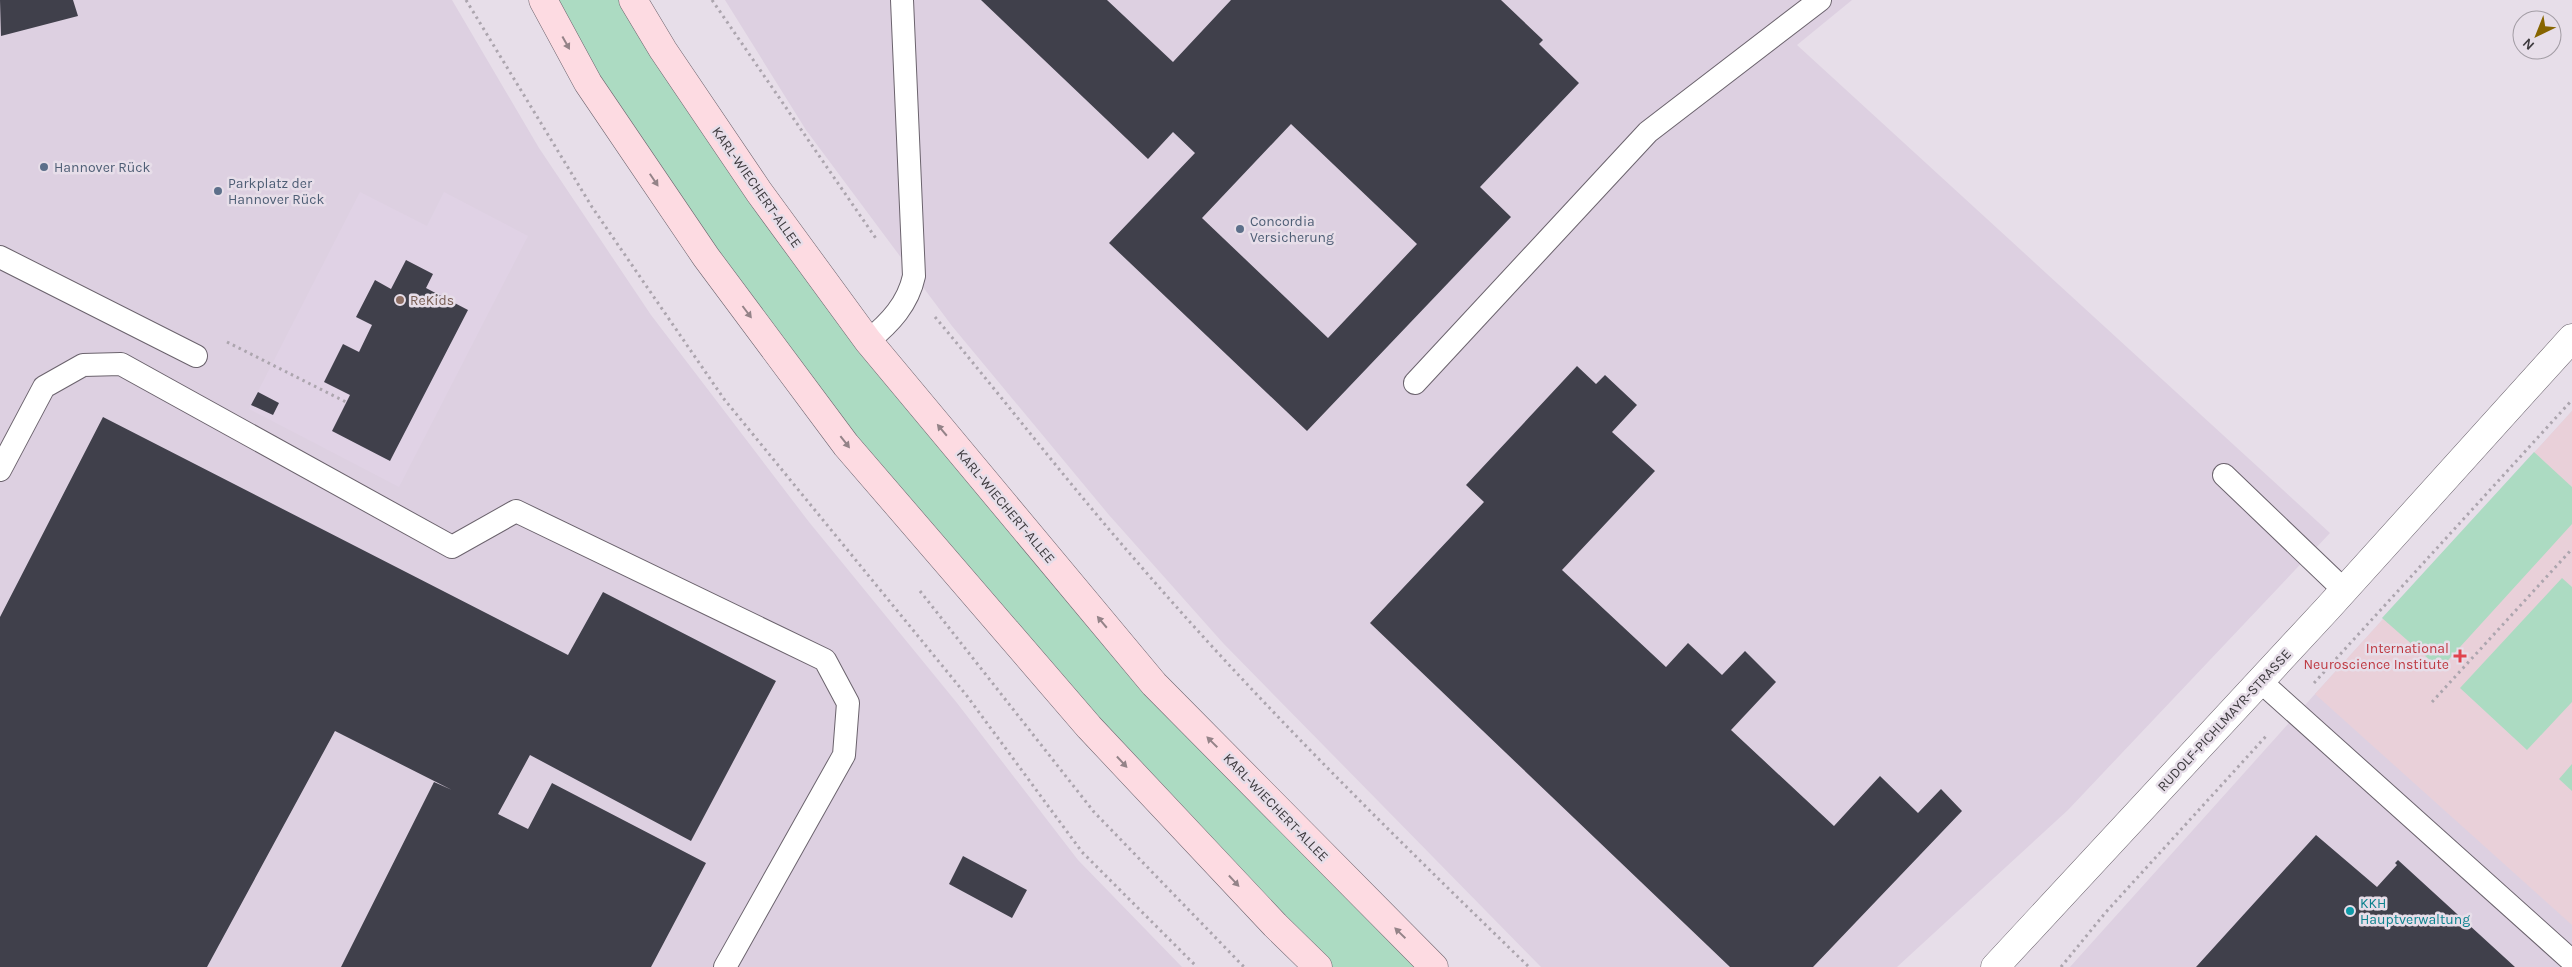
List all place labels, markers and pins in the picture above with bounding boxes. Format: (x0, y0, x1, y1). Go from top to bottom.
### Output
place label: Hannover Rück (54, 159, 151, 176)
marker: Hannover Rück (38, 161, 50, 173)
place label: Parkplatz der Hannover Rück (228, 175, 325, 208)
marker: Parkplatz der Hannover Rück (212, 185, 224, 197)
place label: Concordia Versicherung (1250, 213, 1334, 246)
marker: Concordia Versicherung (1234, 223, 1246, 235)
place label: ReKids (410, 292, 454, 309)
marker: ReKids (394, 294, 406, 306)
place label: International Neuroscience Institute (2304, 640, 2449, 673)
marker: International Neuroscience Institute (2453, 649, 2467, 663)
place label: KKH Hauptverwaltung (2360, 895, 2470, 928)
marker: KKH Hauptverwaltung (2344, 905, 2356, 917)

